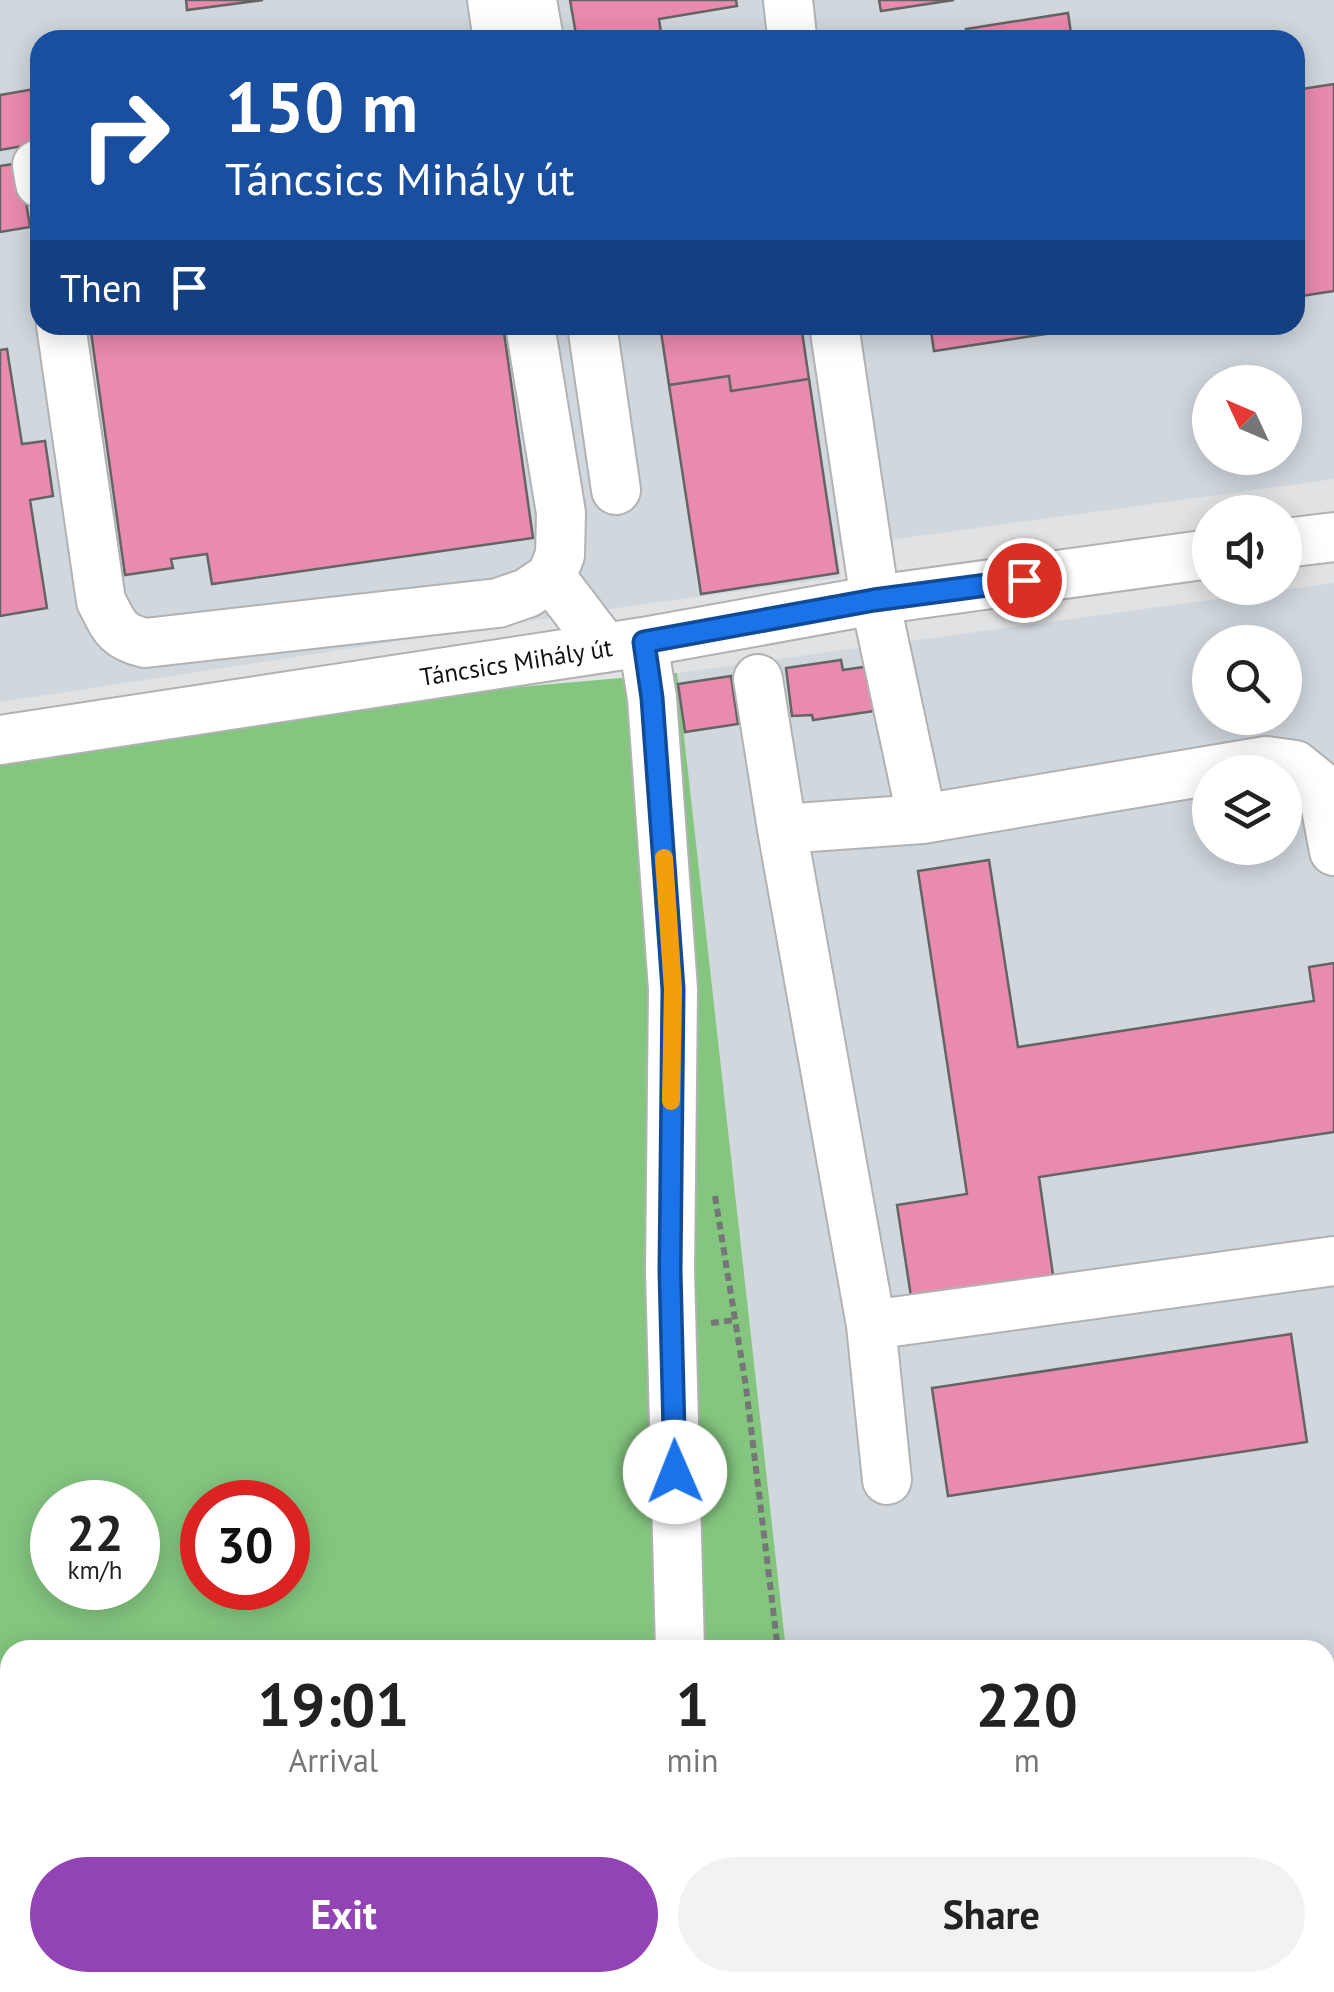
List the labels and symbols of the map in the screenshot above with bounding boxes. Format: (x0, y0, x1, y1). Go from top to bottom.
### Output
north arrow (1192, 365, 1302, 475)
pin (982, 538, 1067, 623)
street label: Táncsics Mihály út (418, 631, 615, 693)
position arrow (623, 1420, 727, 1524)
speed limit sign: 30 (180, 1480, 310, 1610)

